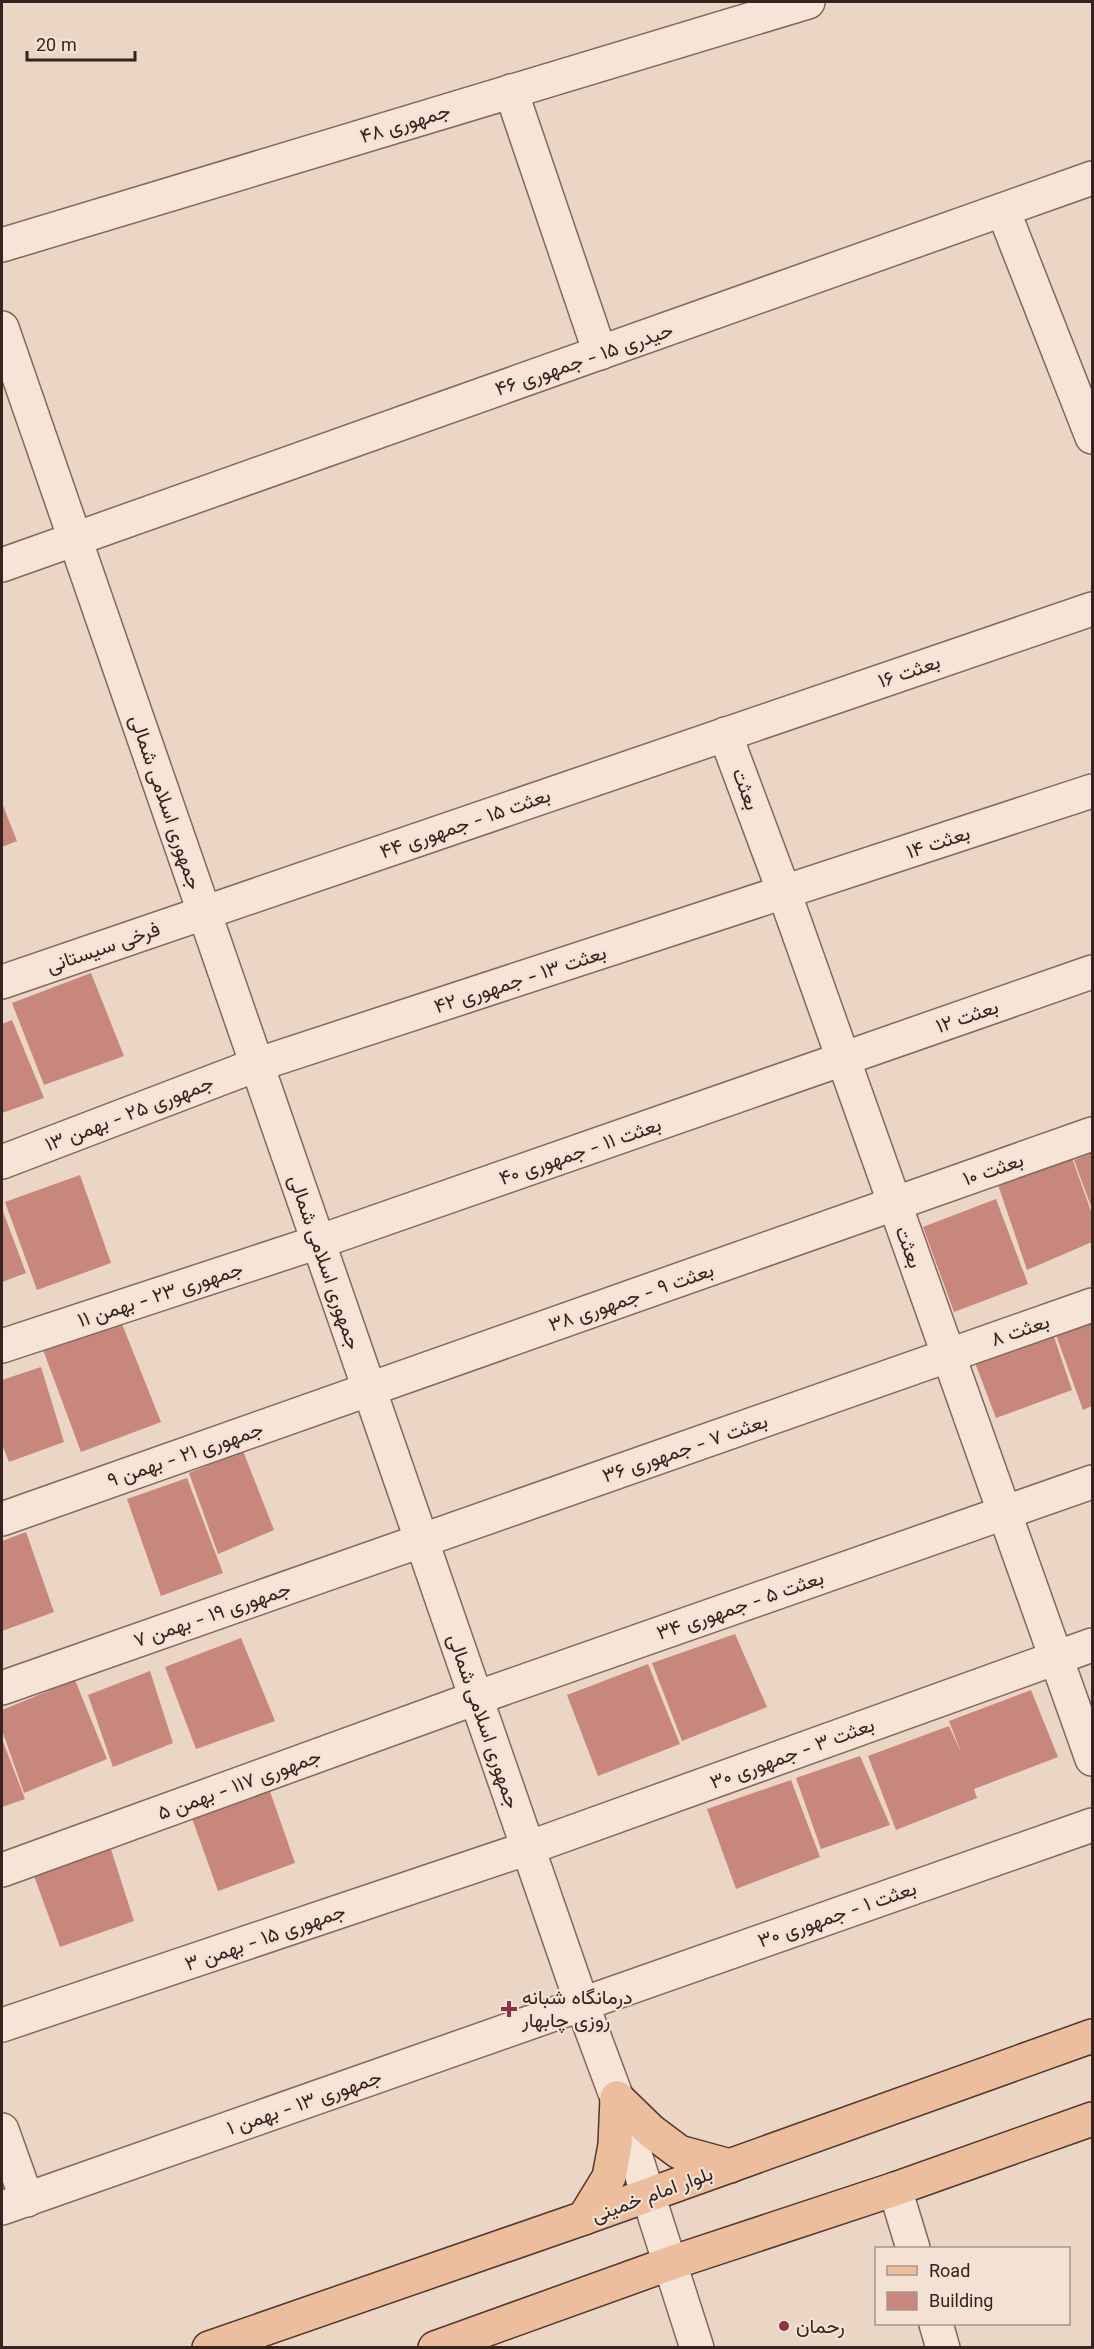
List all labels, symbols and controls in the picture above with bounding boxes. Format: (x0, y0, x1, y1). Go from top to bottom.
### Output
scale bar (27, 24, 135, 62)
text: 20 m (36, 33, 77, 61)
street label: جمهوری ۴۸ (356, 96, 455, 154)
street label: حیدری ۱۵ - جمهوری ۴۶ (491, 315, 678, 406)
street label: بعثت ۱۶ (874, 647, 945, 698)
street label: جمهوری اسلامی شمالی (119, 711, 209, 894)
street label: بعثت (722, 764, 767, 815)
street label: بعثت ۱۵ - جمهوری ۴۴ (376, 781, 555, 869)
street label: بعثت ۱۴ (902, 819, 975, 869)
street label: فرخی سیستانی (42, 914, 165, 983)
street label: بعثت ۱۳ - جمهوری ۴۲ (430, 938, 611, 1024)
street label: بعثت ۱۲ (932, 992, 1003, 1044)
street label: جمهوری ۲۵ - بهمن ۱۳ (41, 1068, 219, 1162)
street label: بعثت ۱۱ - جمهوری ۴۰ (495, 1110, 666, 1196)
street label: بعثت ۱۰ (959, 1146, 1028, 1196)
street label: جمهوری اسلامی شمالی (278, 1171, 368, 1354)
street label: بعثت (885, 1222, 930, 1273)
street label: جمهوری ۲۳ - بهمن ۱۱ (74, 1254, 248, 1338)
street label: بعثت ۹ - جمهوری ۳۸ (545, 1256, 719, 1342)
street label: بعثت ۸ (987, 1307, 1054, 1357)
street label: بعثت ۷ - جمهوری ۳۶ (599, 1407, 773, 1493)
street label: جمهوری ۲۱ - بهمن ۹ (103, 1414, 268, 1498)
street label: بعثت ۵ - جمهوری ۳۴ (653, 1563, 829, 1651)
street label: جمهوری ۱۹ - بهمن ۷ (130, 1574, 296, 1658)
street label: جمهوری اسلامی شمالی (437, 1630, 527, 1813)
street label: بعثت ۳ - جمهوری ۳۰ (706, 1710, 880, 1800)
street label: جمهوری ۱۱۷ - بهمن ۵ (153, 1741, 326, 1830)
street label: بعثت ۱ - جمهوری ۳۰ (754, 1874, 921, 1958)
street label: جمهوری ۱۵ - بهمن ۳ (181, 1896, 350, 1981)
place label: درمانگاه شبانه روزی چابهار (521, 1983, 633, 2038)
marker: درمانگاه شبانه روزی چابهار (500, 2000, 518, 2018)
street label: جمهوری ۱۳ - بهمن ۱ (223, 2062, 386, 2145)
street label: بلوار امام خمینی (587, 2159, 718, 2233)
legend (875, 2247, 1070, 2325)
text: Road (929, 2259, 970, 2287)
text: Building (929, 2289, 993, 2317)
place label: رحمان (796, 2312, 845, 2344)
marker: رحمان (777, 2319, 791, 2333)

